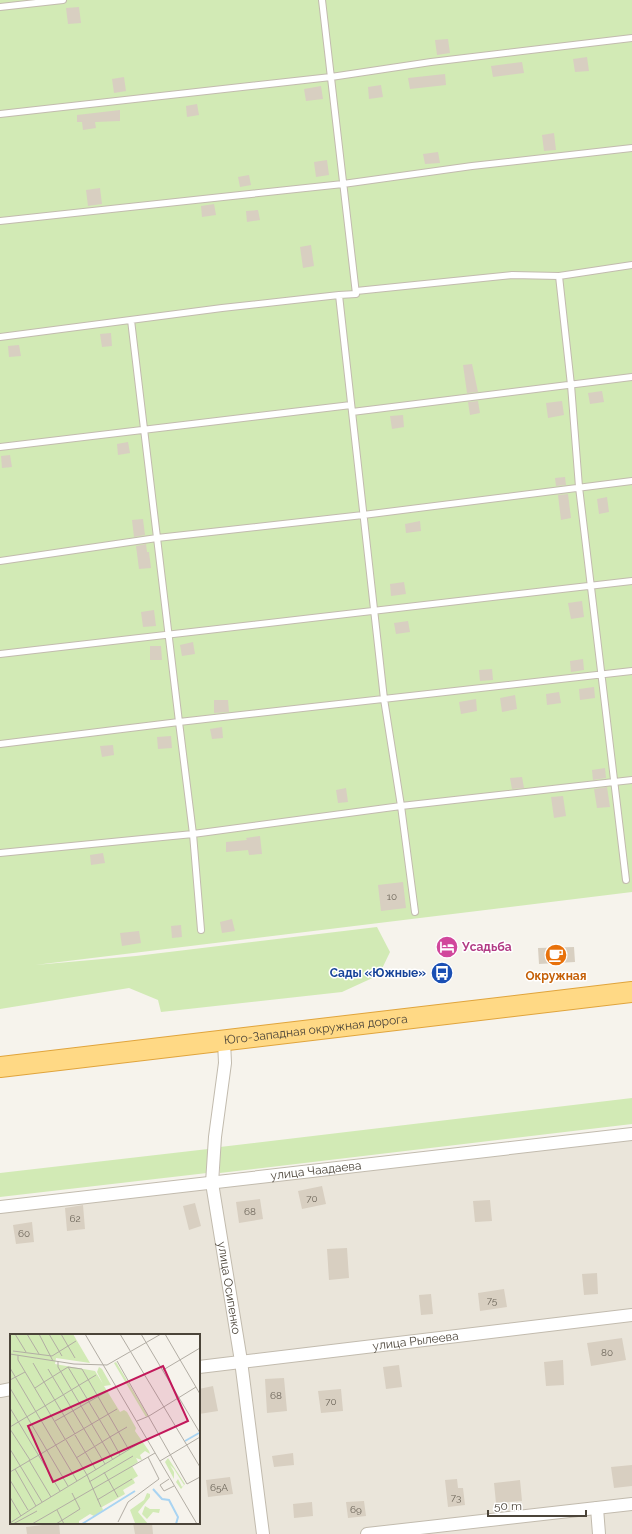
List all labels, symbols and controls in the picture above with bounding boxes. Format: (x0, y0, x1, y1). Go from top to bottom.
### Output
house number: 10 (387, 891, 397, 902)
hotel icon: Усадьба (434, 934, 460, 960)
place label: Усадьба (461, 940, 512, 954)
cafe icon: Окружная (543, 942, 569, 968)
bus stop icon: Сады «Южные» (429, 960, 455, 986)
place label: Сады «Южные» (330, 966, 426, 980)
place label: Окружная (526, 969, 586, 983)
street label: Юго-Западная окружная дорога (223, 1012, 408, 1047)
street label: улица Чаадаева (270, 1158, 362, 1183)
house number: 70 (306, 1193, 318, 1204)
house number: 68 (244, 1206, 256, 1217)
house number: 62 (69, 1213, 81, 1224)
house number: 60 (18, 1228, 30, 1239)
street label: улица Осипенко (215, 1240, 244, 1335)
house number: 75 (487, 1295, 498, 1306)
street label: улица Рылеева (372, 1329, 459, 1353)
inset map (10, 1334, 200, 1524)
house number: 80 (601, 1347, 613, 1358)
house number: 68 (270, 1390, 282, 1401)
house number: 70 (325, 1396, 337, 1407)
house number: 65А (210, 1482, 228, 1493)
house number: 73 (451, 1492, 461, 1503)
scale bar (488, 1492, 586, 1518)
text: 50 m (494, 1499, 522, 1513)
house number: 69 (350, 1504, 362, 1515)

